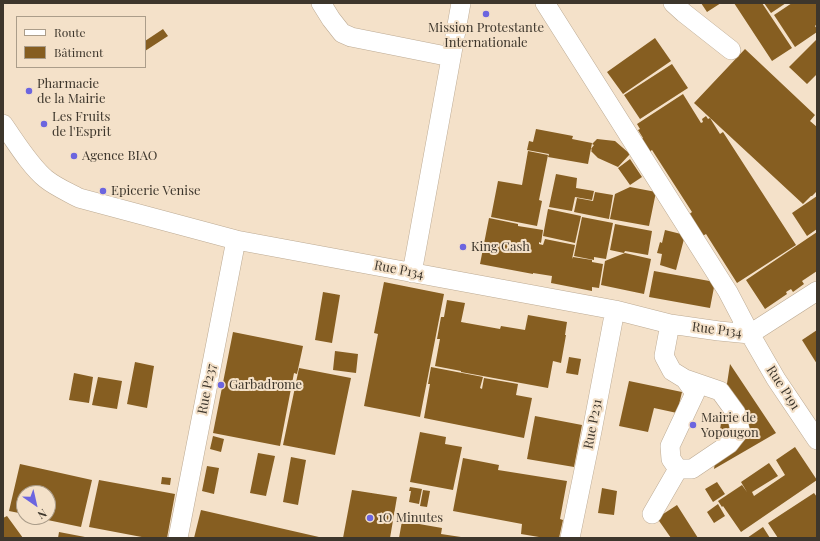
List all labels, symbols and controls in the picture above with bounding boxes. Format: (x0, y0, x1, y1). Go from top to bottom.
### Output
marker: Mission Protestante Internationale (481, 9, 491, 19)
legend (16, 16, 146, 68)
place label: Mission Protestante Internationale (428, 20, 544, 51)
text: Route (54, 24, 86, 40)
text: Bâtiment (54, 44, 103, 60)
place label: Pharmacie de la Mairie (37, 76, 106, 107)
marker: Pharmacie de la Mairie (24, 86, 34, 96)
place label: Les Fruits de l'Esprit (52, 109, 111, 140)
marker: Les Fruits de l'Esprit (39, 119, 49, 129)
place label: Agence BIAO (82, 148, 158, 164)
marker: Agence BIAO (69, 151, 79, 161)
place label: Epicerie Venise (111, 183, 201, 199)
marker: Epicerie Venise (98, 186, 108, 196)
place label: King Cash (471, 239, 530, 255)
marker: King Cash (458, 242, 468, 252)
street label: Rue P134 (373, 258, 425, 282)
street label: Rue P134 (691, 319, 743, 341)
street label: Rue P237 (195, 363, 219, 415)
street label: Rue P191 (763, 363, 803, 413)
place label: Garbadrome (229, 377, 302, 393)
marker: Garbadrome (216, 380, 226, 390)
street label: Rue P231 (581, 398, 605, 450)
place label: Mairie de Yopougon (701, 410, 759, 441)
marker: Mairie de Yopougon (688, 420, 698, 430)
north arrow (16, 485, 56, 525)
text: N (35, 506, 50, 523)
place label: 1O Minutes (378, 510, 443, 526)
marker: 1O Minutes (365, 513, 375, 523)

